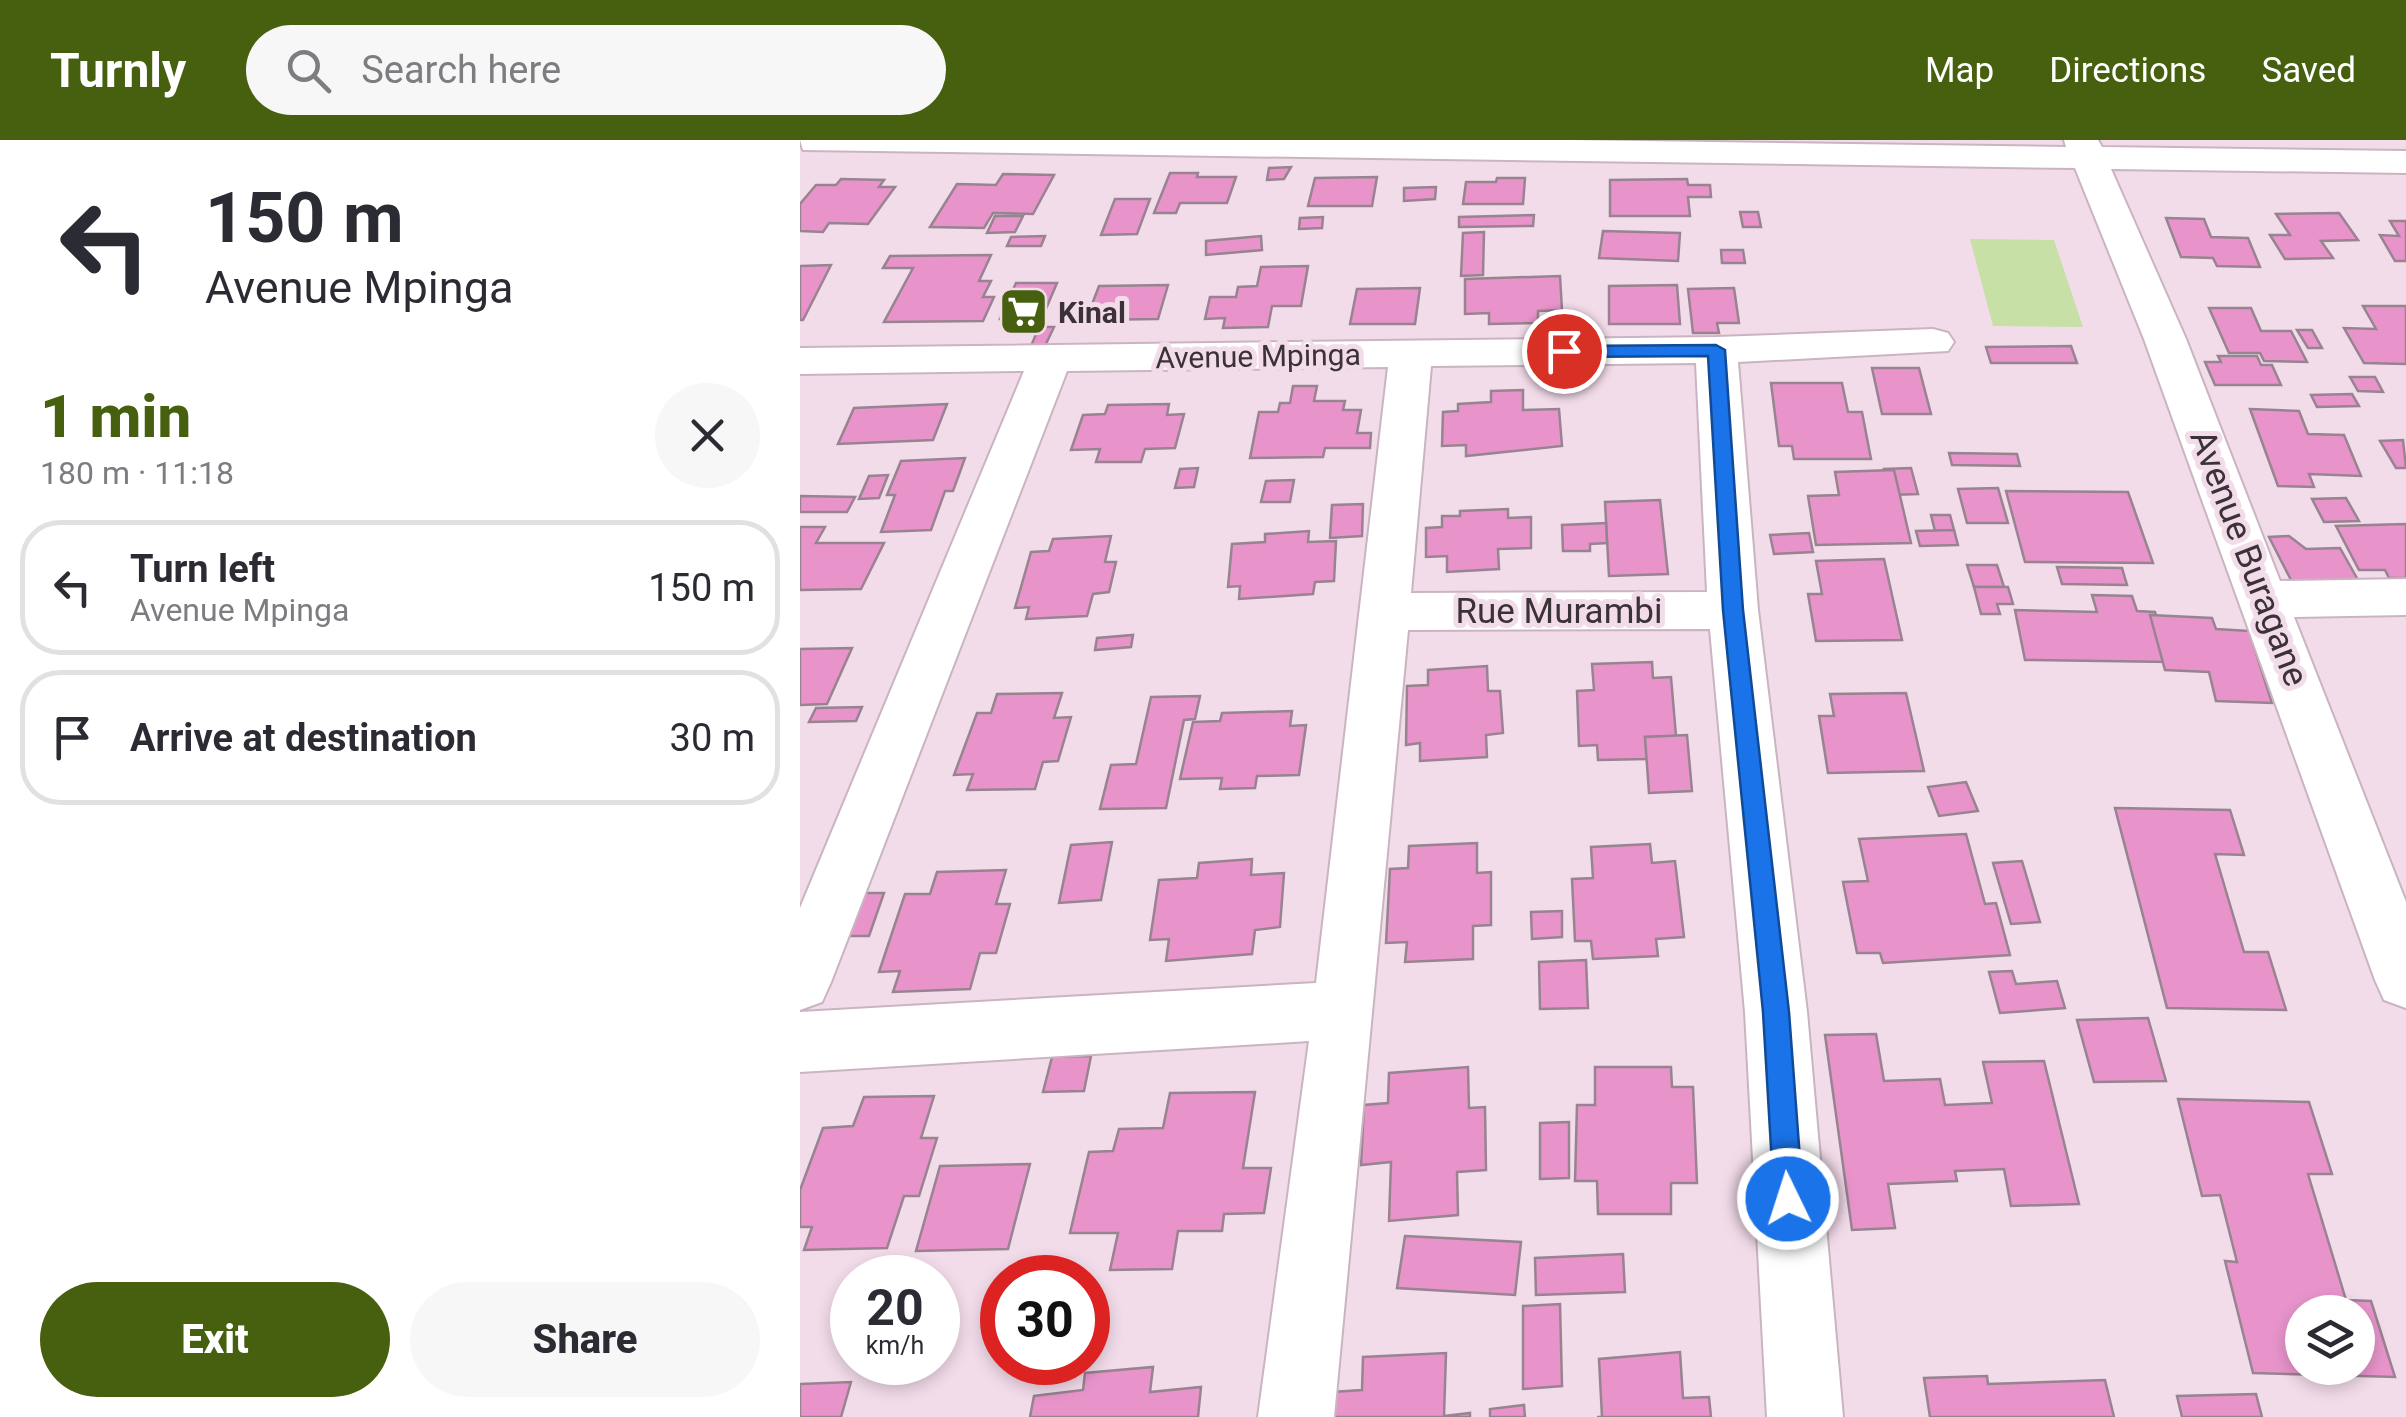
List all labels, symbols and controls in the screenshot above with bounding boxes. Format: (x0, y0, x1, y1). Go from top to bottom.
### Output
search box (246, 25, 946, 115)
text: Turnly (50, 42, 186, 99)
icon: search (281, 43, 336, 98)
text: Search here (361, 48, 561, 92)
text: Map (1925, 50, 1994, 91)
text: Directions (2049, 50, 2206, 91)
text: Saved (2261, 50, 2356, 91)
text: 150 m (205, 177, 404, 259)
icon: left (40, 180, 170, 310)
text: Avenue Mpinga (205, 261, 513, 314)
supermarket icon: Kinal (997, 286, 1049, 338)
place label: Kinal (1058, 295, 1126, 330)
pin (1522, 309, 1607, 394)
icon: arrive (1537, 324, 1592, 379)
street label: Avenue Mpinga (1155, 337, 1361, 375)
text: 1 min (40, 381, 191, 452)
button: close (655, 383, 760, 488)
street label: Avenue Buragane (2181, 424, 2317, 692)
text: 180 m · 11:18 (40, 454, 234, 492)
text: Turn left (130, 547, 275, 591)
icon: left (45, 560, 100, 615)
text: 150 m (648, 566, 755, 610)
text: Avenue Mpinga (130, 591, 349, 629)
street label: Rue Murambi (1455, 591, 1663, 632)
icon: arrive (45, 710, 100, 765)
text: Arrive at destination (130, 716, 477, 760)
text: 30 m (670, 716, 755, 760)
position arrow (1736, 1147, 1840, 1251)
speed limit sign: 30 (980, 1255, 1110, 1385)
text: 20 (866, 1279, 924, 1337)
button: Exit (40, 1282, 390, 1397)
button: Share (410, 1282, 760, 1397)
map controls (2285, 1295, 2375, 1385)
button: layers (2285, 1295, 2375, 1385)
text: km/h (866, 1331, 924, 1360)

